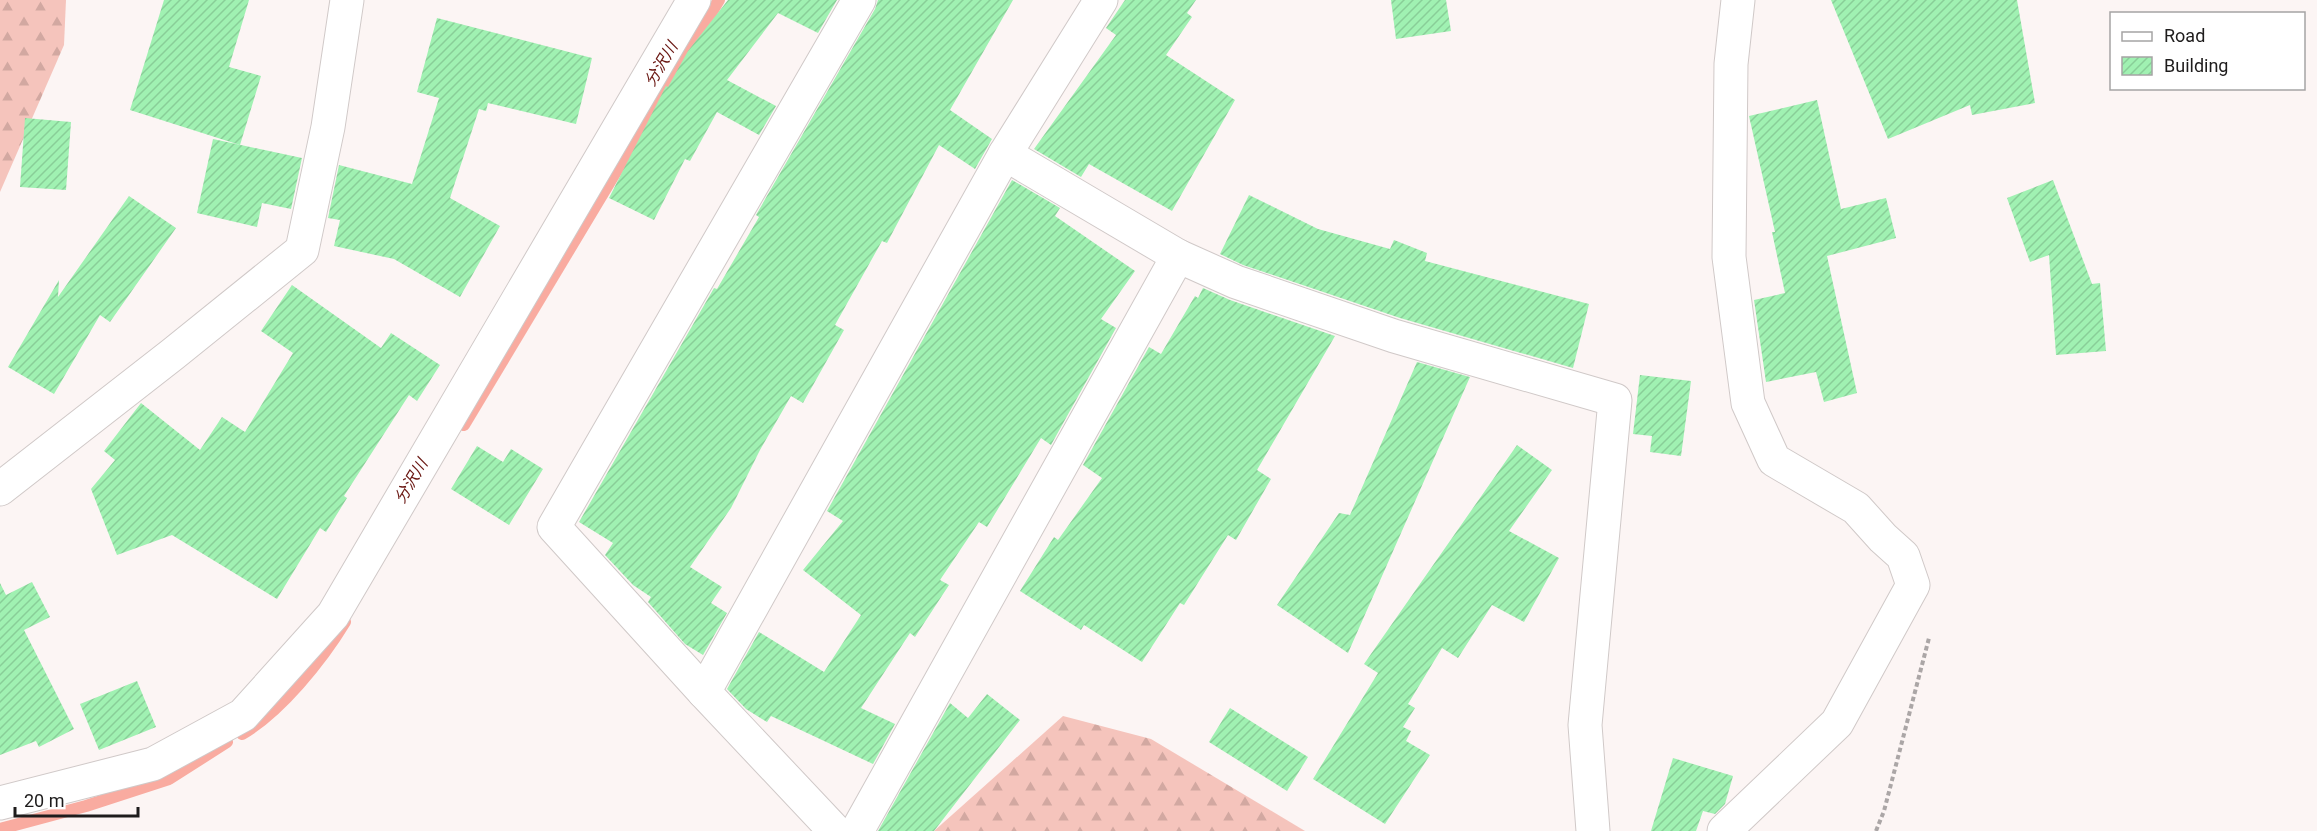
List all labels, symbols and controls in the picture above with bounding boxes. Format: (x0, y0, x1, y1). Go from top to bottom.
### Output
legend (2110, 12, 2305, 90)
text: Road (2164, 25, 2205, 46)
water label: 分沢川 (640, 37, 683, 89)
text: Building (2164, 55, 2228, 76)
water label: 分沢川 (390, 454, 433, 506)
scale bar (15, 780, 138, 818)
text: 20 m (24, 790, 64, 811)

